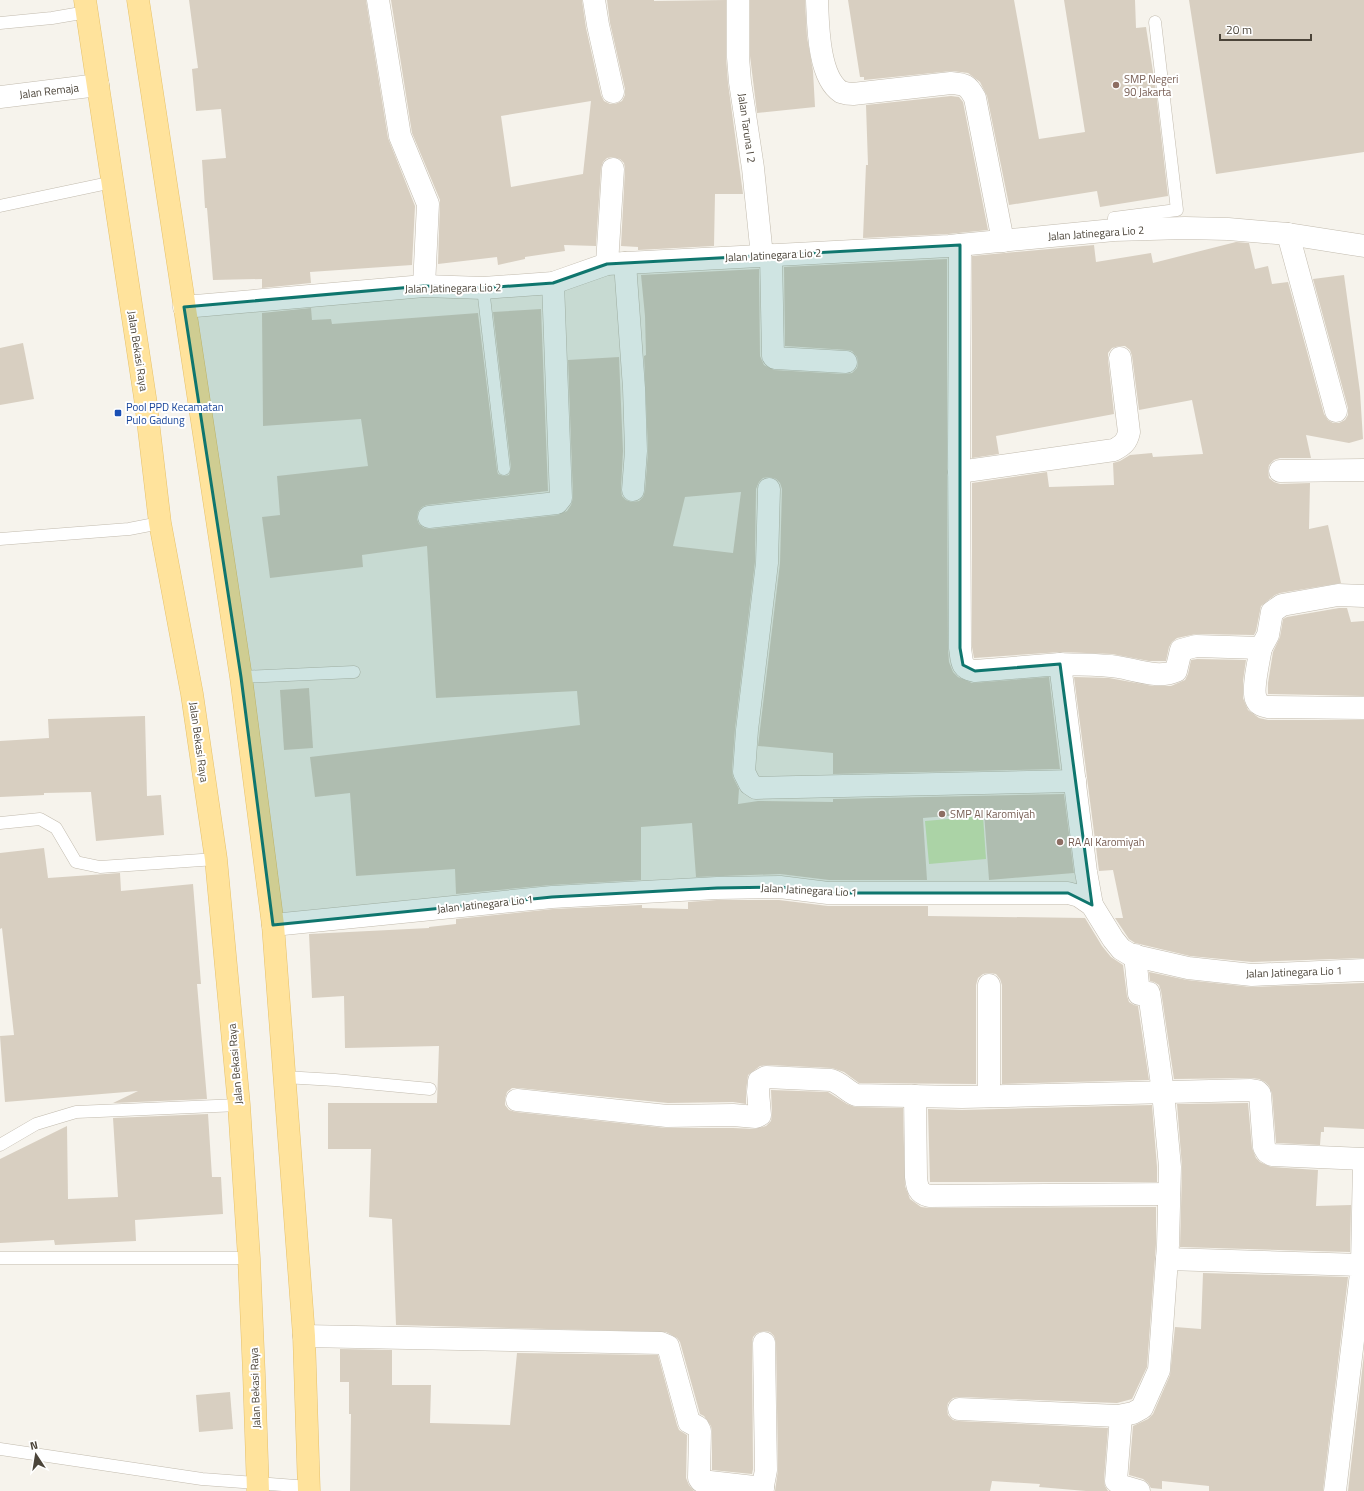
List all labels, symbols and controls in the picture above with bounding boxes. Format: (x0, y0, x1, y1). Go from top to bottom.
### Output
scale bar (1220, 16, 1311, 42)
text: 20 m (1226, 20, 1252, 39)
place label: SMP Negeri 90 Jakarta (1124, 71, 1179, 100)
street label: Jalan Remaja (18, 79, 80, 103)
marker: SMP Negeri 90 Jakarta (1111, 80, 1121, 90)
street label: Jalan Taruna I 2 (734, 92, 760, 164)
street label: Jalan Jatinegara Lio 2 (1047, 222, 1145, 244)
street label: Jalan Jatinegara Lio 2 (724, 244, 822, 266)
street label: Jalan Jatinegara Lio 2 (405, 279, 501, 297)
street label: Jalan Bekasi Raya (124, 310, 152, 393)
place label: Pool PPD Kecamatan Pulo Gadung (126, 399, 224, 428)
marker: Pool PPD Kecamatan Pulo Gadung (113, 408, 123, 418)
street label: Jalan Bekasi Raya (185, 701, 213, 784)
place label: SMP Al Karomiyah (950, 806, 1035, 822)
marker: SMP Al Karomiyah (937, 809, 947, 819)
place label: RA Al Karomiyah (1068, 834, 1145, 850)
marker: RA Al Karomiyah (1055, 837, 1065, 847)
street label: Jalan Jatinegara Lio 1 (760, 879, 858, 901)
street label: Jalan Jatinegara Lio 1 (436, 891, 534, 917)
street label: Jalan Jatinegara Lio 1 (1246, 962, 1342, 982)
street label: Jalan Bekasi Raya (223, 1022, 247, 1105)
street label: Jalan Bekasi Raya (246, 1347, 264, 1429)
north arrow (16, 1435, 56, 1475)
text: N (29, 1437, 39, 1454)

